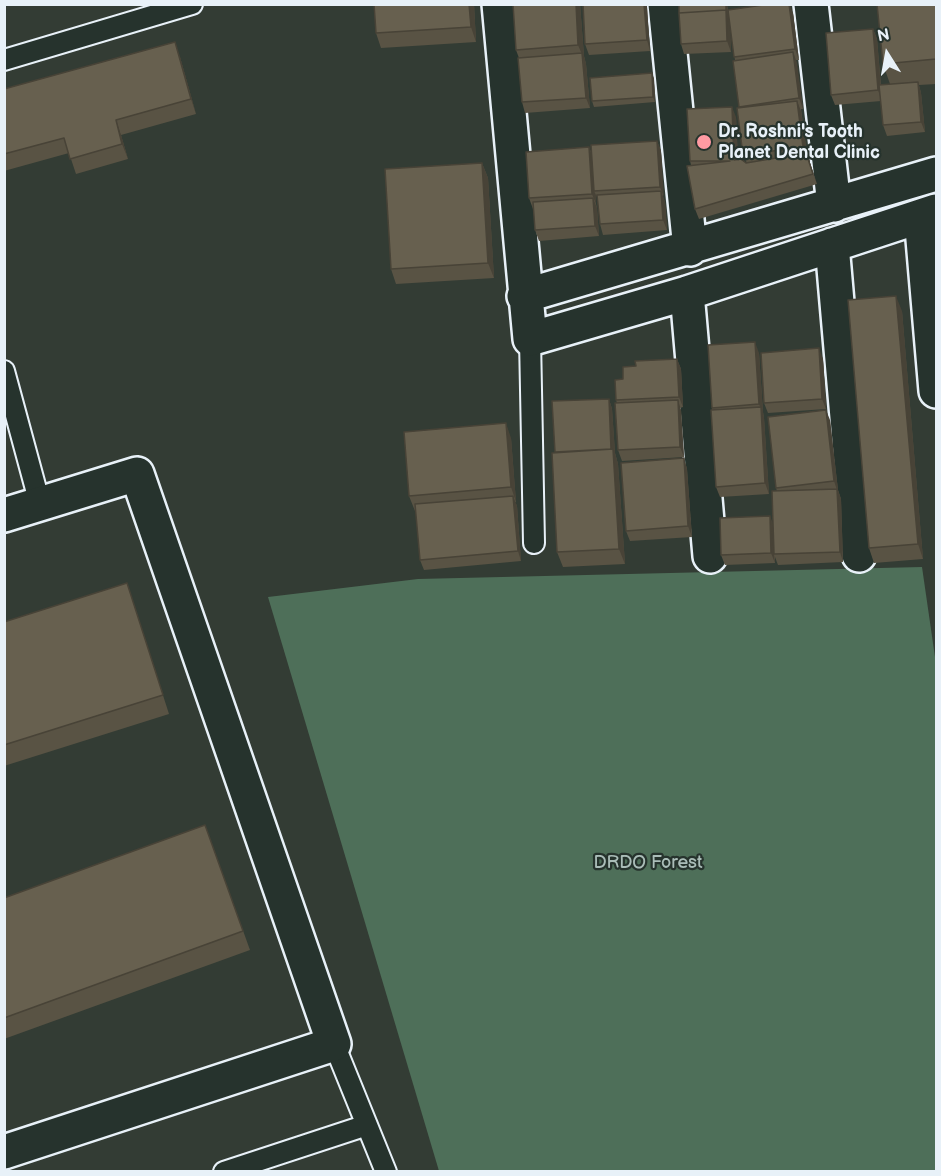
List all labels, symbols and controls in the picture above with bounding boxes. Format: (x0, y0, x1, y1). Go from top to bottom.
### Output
north arrow (857, 24, 917, 84)
text: N (876, 25, 891, 46)
place label: Dr. Roshni's Tooth Planet Dental Clinic (718, 121, 880, 164)
marker: Dr. Roshni's Tooth Planet Dental Clinic (695, 133, 713, 151)
park label: DRDO Forest (593, 852, 703, 874)

